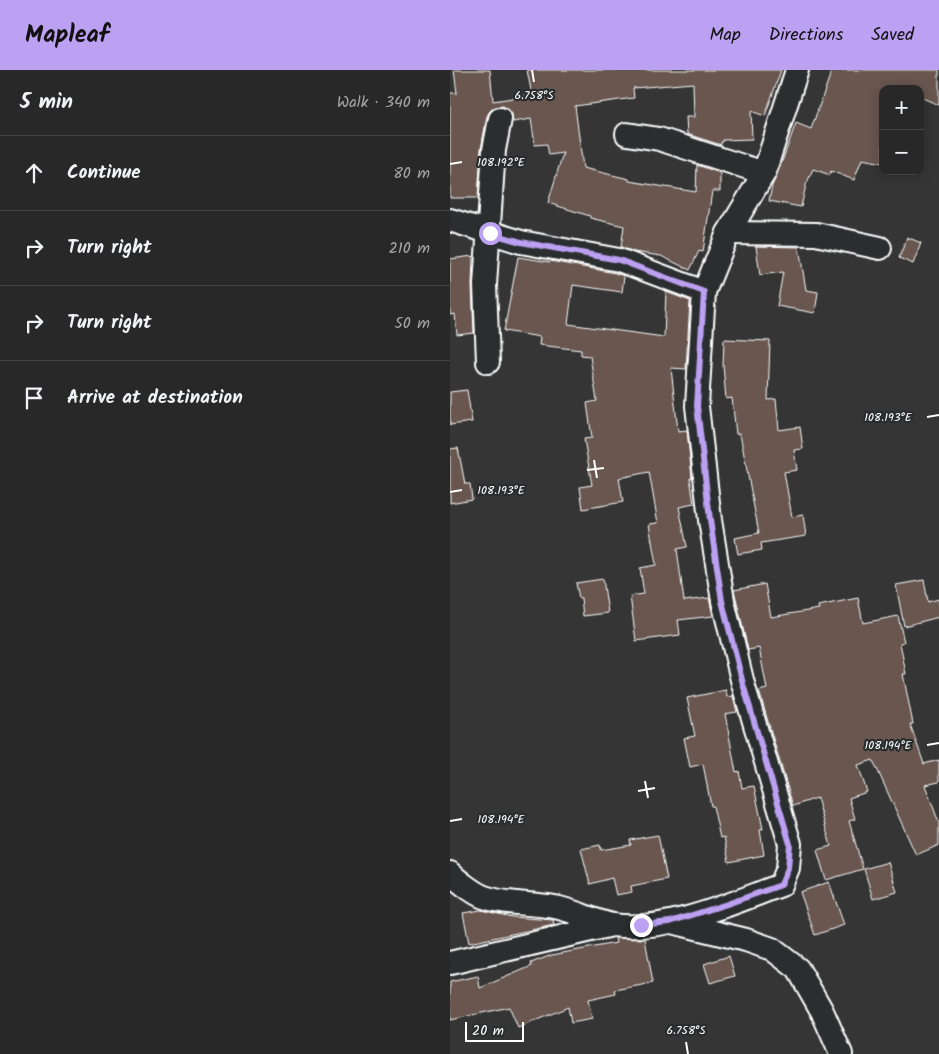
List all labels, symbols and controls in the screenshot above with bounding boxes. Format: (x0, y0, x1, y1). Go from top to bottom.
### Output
text: Mapleaf (25, 16, 109, 55)
text: Map (709, 21, 741, 50)
text: Directions (769, 21, 843, 50)
text: Saved (871, 21, 914, 50)
map controls (879, 85, 924, 175)
button: + (879, 85, 924, 130)
text: 5 min (20, 86, 73, 119)
text: 6.758°S (514, 86, 554, 105)
text: Walk · 340 m (337, 90, 430, 115)
button: − (879, 130, 924, 175)
text: 108.192°E (477, 153, 526, 172)
text: Continue (67, 158, 140, 188)
icon: ahead (20, 159, 48, 187)
text: 80 m (393, 161, 430, 186)
route start (479, 222, 502, 245)
text: Turn right (67, 233, 152, 263)
icon: right (20, 234, 48, 262)
text: 210 m (389, 236, 430, 261)
text: Turn right (67, 308, 152, 338)
icon: right (20, 309, 48, 337)
text: 50 m (394, 311, 430, 336)
text: Arrive at destination (67, 383, 243, 413)
icon: arrive (20, 384, 48, 412)
text: 108.193°E (864, 408, 913, 427)
text: 108.193°E (477, 481, 526, 500)
text: 108.194°E (864, 736, 913, 755)
text: 108.194°E (477, 810, 526, 829)
route end (630, 914, 653, 937)
scale bar (465, 1019, 524, 1042)
text: 20 m (472, 1020, 504, 1042)
text: 6.758°S (666, 1021, 706, 1040)

